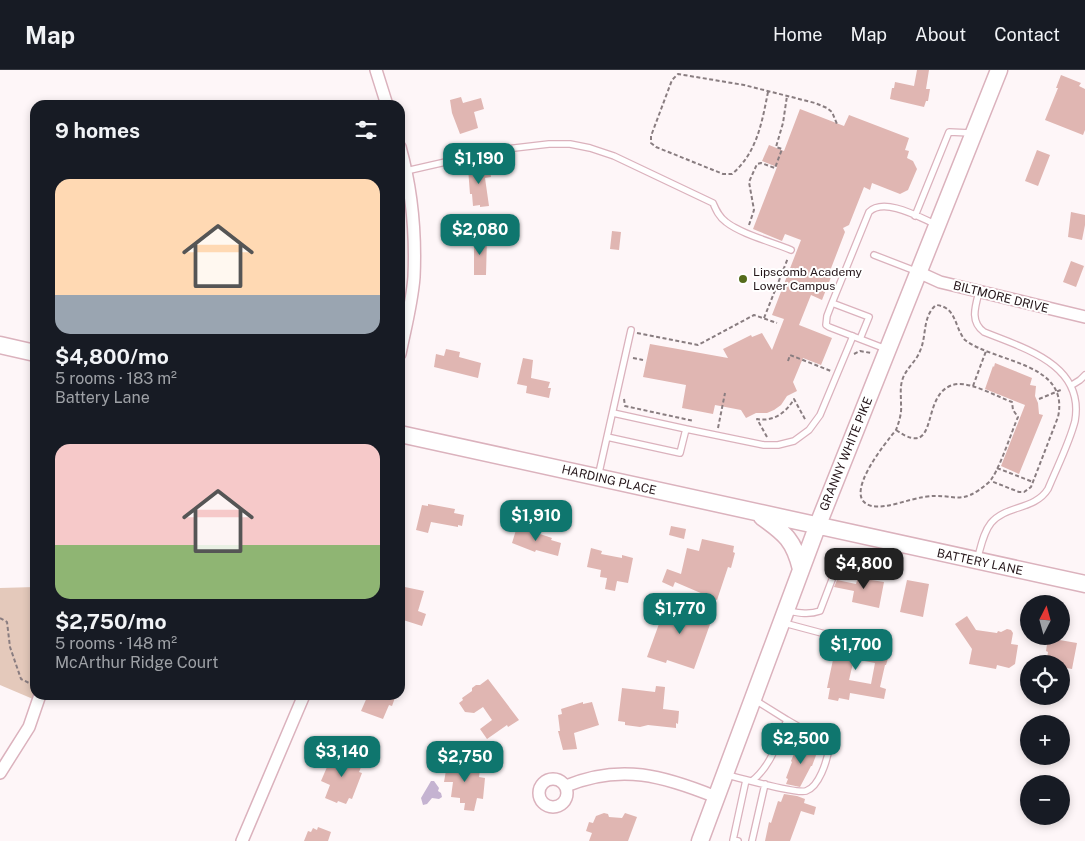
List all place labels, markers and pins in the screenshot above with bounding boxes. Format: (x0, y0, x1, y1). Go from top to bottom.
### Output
pin: $1,190 (438, 142, 520, 185)
pin: $2,080 (439, 214, 521, 256)
place label: Lipscomb Academy Lower Campus (753, 265, 862, 293)
marker: Lipscomb Academy Lower Campus (737, 273, 749, 285)
pin: $1,910 (495, 500, 577, 542)
pin: $4,800 (823, 548, 905, 590)
pin: $1,770 (639, 592, 721, 635)
pin: $1,700 (815, 628, 897, 671)
pin: $2,500 (760, 722, 842, 765)
pin: $3,140 (301, 736, 383, 778)
pin: $2,750 (424, 740, 506, 783)

